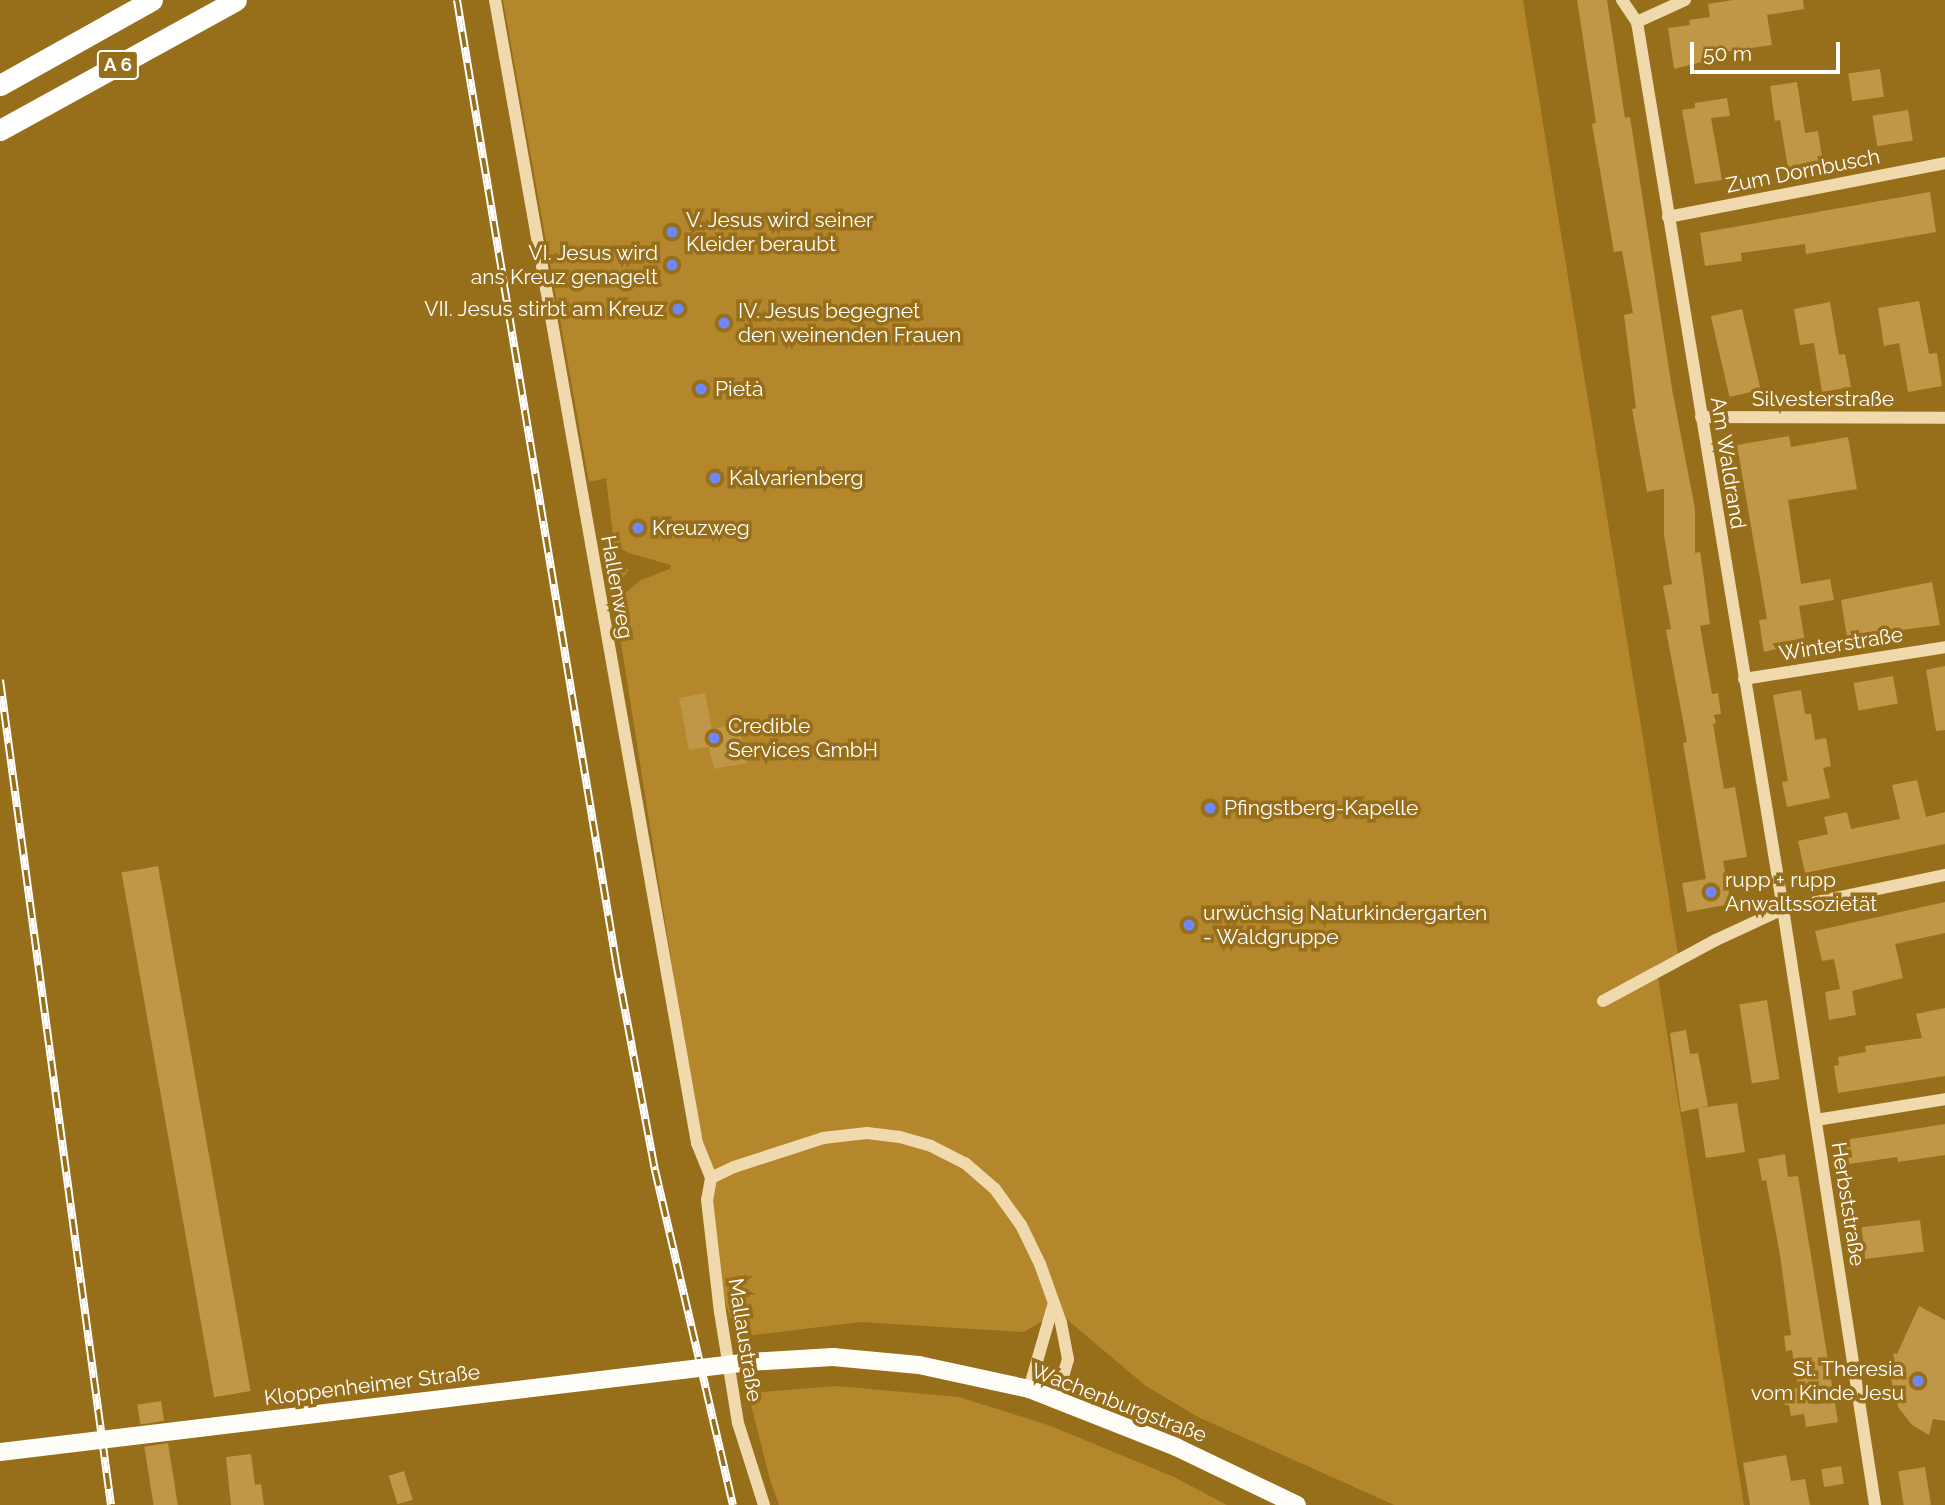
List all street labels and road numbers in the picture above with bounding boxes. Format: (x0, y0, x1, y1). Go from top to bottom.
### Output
road number: A 6 (95, 50, 141, 80)
street label: Zum Dornbusch (1724, 144, 1882, 198)
street label: Silvesterstraße (1752, 386, 1894, 412)
street label: Am Waldrand (1705, 395, 1751, 531)
street label: Hallenweg (596, 533, 638, 641)
street label: Winterstraße (1777, 622, 1905, 666)
street label: Herbststraße (1826, 1140, 1870, 1268)
street label: Mallaustraße (723, 1276, 767, 1404)
street label: Wachenburgstraße (1028, 1358, 1210, 1448)
street label: Kloppenheimer Straße (262, 1359, 482, 1411)

